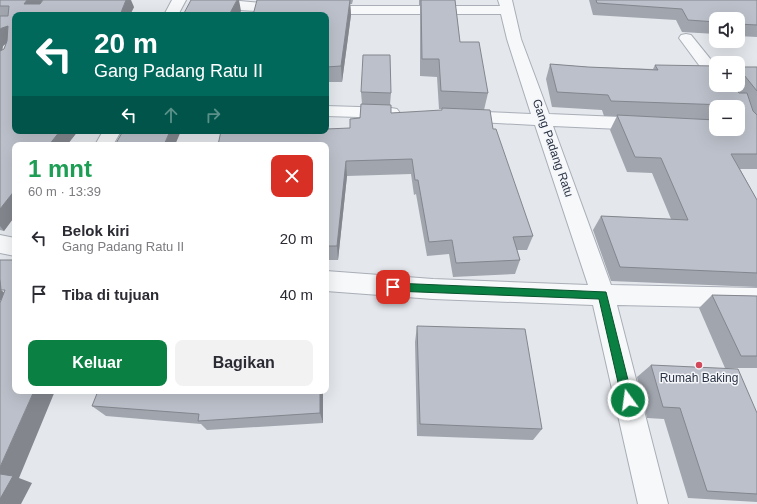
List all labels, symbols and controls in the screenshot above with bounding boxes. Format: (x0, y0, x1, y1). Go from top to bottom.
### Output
map controls (709, 12, 745, 136)
button: sound (709, 12, 745, 48)
icon: left (28, 28, 80, 80)
text: 20 m (94, 28, 158, 59)
button: + (709, 56, 745, 92)
text: Gang Padang Ratu II (94, 61, 263, 81)
street label: Gang Padang Ratu (530, 97, 576, 199)
button: − (709, 100, 745, 136)
icon: left (118, 104, 140, 126)
icon: ahead (160, 104, 182, 126)
icon: right (202, 104, 224, 126)
text: 1 mnt (28, 155, 92, 182)
button: close (271, 155, 313, 197)
text: 60 m · 13:39 (28, 184, 101, 199)
text: Belok kiri (62, 222, 130, 239)
icon: left (28, 227, 50, 249)
text: 20 m (280, 230, 313, 247)
text: Gang Padang Ratu II (62, 239, 184, 254)
pin (376, 270, 410, 304)
icon: arrive (382, 276, 404, 298)
icon: arrive (28, 283, 50, 305)
text: Tiba di tujuan (62, 286, 159, 303)
text: 40 m (280, 286, 313, 303)
button: Keluar (28, 340, 167, 386)
button: Bagikan (175, 340, 313, 386)
marker: Rumah Baking (694, 360, 704, 370)
place label: Rumah Baking (660, 371, 738, 385)
position arrow (607, 379, 649, 421)

